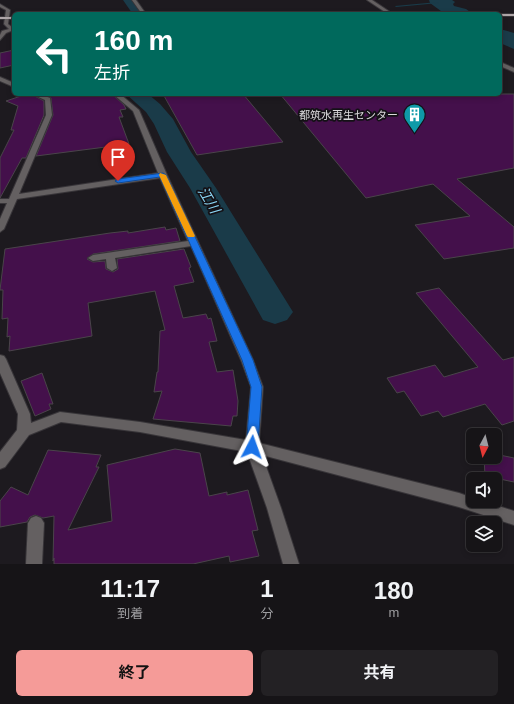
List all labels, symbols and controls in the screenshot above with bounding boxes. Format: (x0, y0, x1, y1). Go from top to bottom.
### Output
text: 160 m (94, 25, 173, 56)
icon: left (28, 28, 80, 80)
text: 左折 (94, 63, 130, 83)
building icon: 都筑水再生センター (401, 102, 427, 135)
place label: 都筑水再生センター (299, 109, 398, 121)
pin (101, 140, 135, 181)
icon: arrive (107, 146, 129, 168)
water label: 江川 (195, 184, 224, 218)
position arrow (231, 426, 273, 468)
north arrow (466, 428, 502, 464)
map controls (466, 428, 502, 552)
button: sound (466, 472, 502, 508)
button: layers (466, 516, 502, 552)
text: 11:17 (100, 575, 160, 602)
text: 1 (260, 575, 274, 602)
text: 180 (374, 577, 414, 604)
text: m (388, 605, 399, 620)
text: 到着 (117, 606, 143, 621)
text: 分 (260, 606, 274, 621)
button: 終了 (16, 650, 253, 696)
button: 共有 (261, 650, 498, 696)

